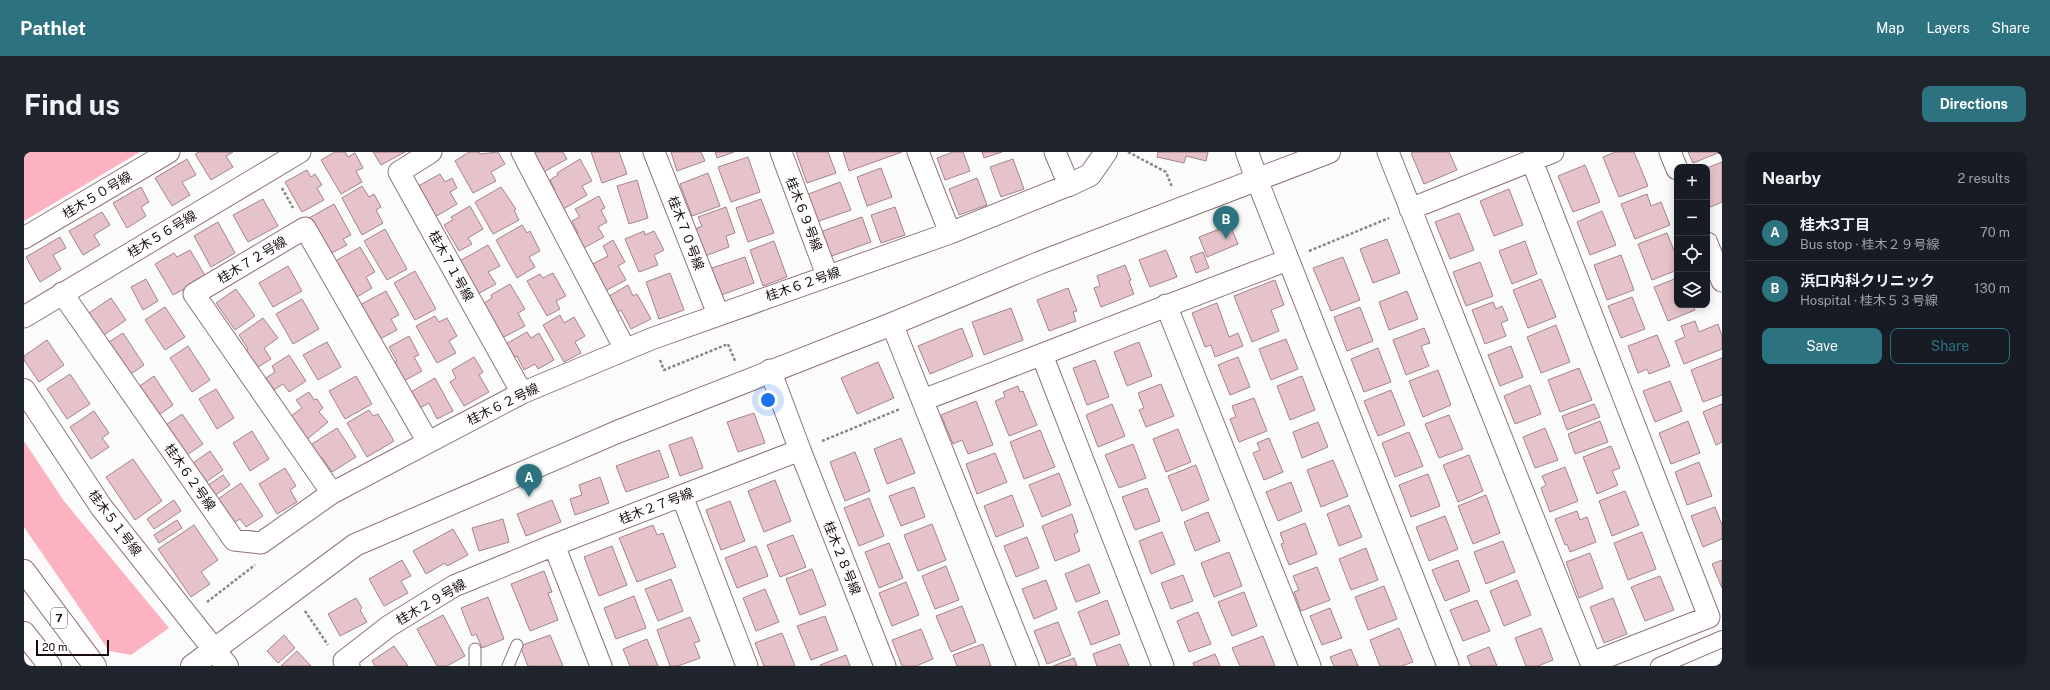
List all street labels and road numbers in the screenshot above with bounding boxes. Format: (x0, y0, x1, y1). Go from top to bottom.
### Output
street label: 桂木５０号線 (60, 168, 134, 222)
street label: 桂木６９号線 (783, 175, 825, 253)
street label: 桂木７０号線 (665, 194, 707, 272)
street label: 桂木５６号線 (125, 207, 199, 261)
street label: 桂木７１号線 (426, 228, 476, 304)
street label: 桂木７２号線 (215, 233, 289, 287)
street label: 桂木６２号線 (764, 264, 842, 304)
street label: 桂木６２号線 (465, 380, 541, 428)
street label: 桂木６２号線 (161, 441, 219, 513)
street label: 桂木２７号線 (617, 485, 695, 527)
street label: 桂木５１号線 (86, 487, 144, 559)
street label: 桂木２８号線 (820, 519, 864, 597)
street label: 桂木２９号線 (393, 576, 469, 628)
road number: 7 (51, 608, 67, 628)

